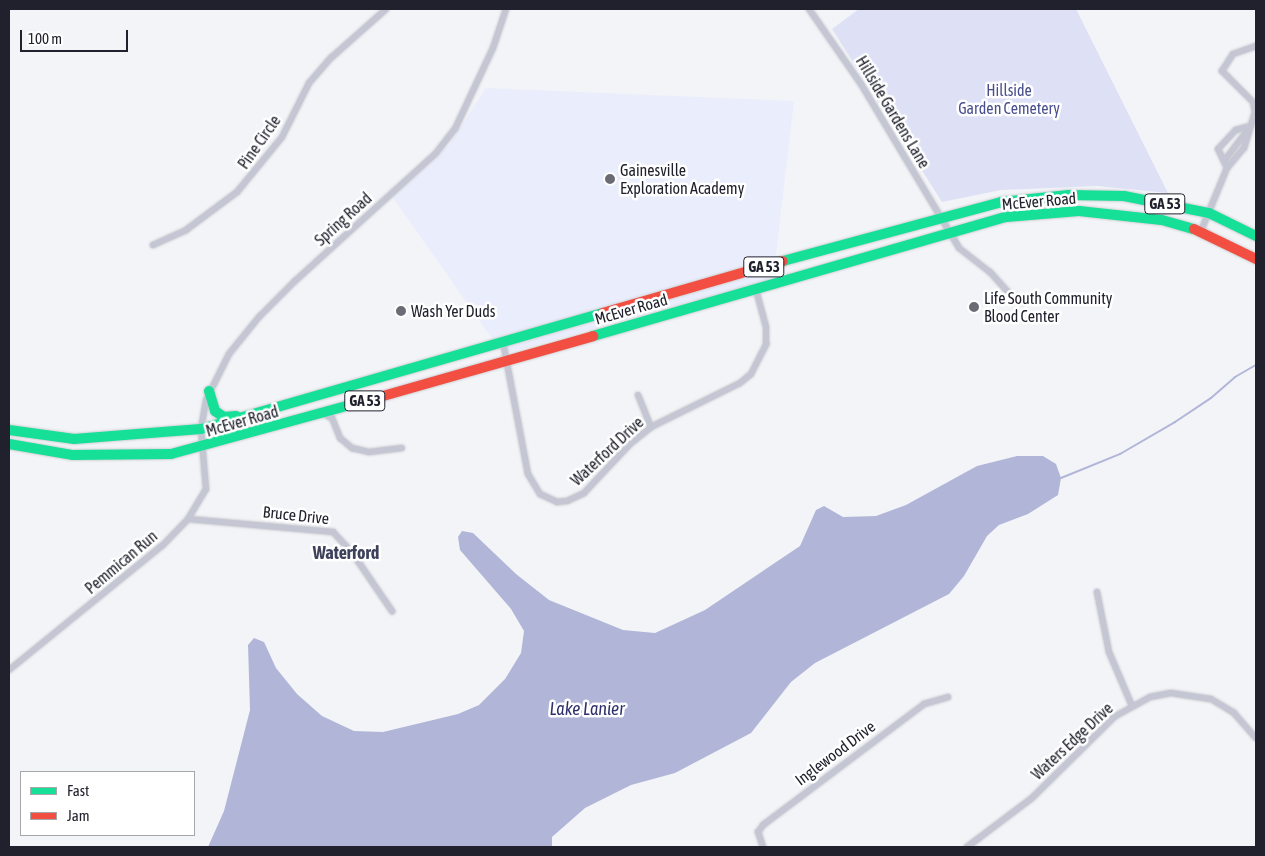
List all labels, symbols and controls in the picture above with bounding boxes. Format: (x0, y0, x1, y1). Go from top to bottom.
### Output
scale bar (22, 20, 130, 52)
text: 100 m (28, 30, 62, 47)
street label: Hillside Gardens Lane (852, 52, 934, 172)
park label: Hillside Garden Cemetery (958, 80, 1060, 118)
street label: Pine Circle (234, 111, 284, 173)
place label: Gainesville Exploration Academy (620, 160, 744, 198)
marker: Gainesville Exploration Academy (604, 173, 616, 185)
street label: Spring Road (311, 188, 375, 250)
street label: McEver Road (1001, 188, 1077, 214)
road number: GA 53 (1144, 192, 1186, 216)
road number: GA 53 (743, 254, 785, 280)
place label: Life South Community Blood Center (984, 288, 1112, 326)
street label: McEver Road (592, 289, 670, 329)
place label: Wash Yer Duds (411, 301, 495, 321)
marker: Life South Community Blood Center (968, 301, 980, 313)
marker: Wash Yer Duds (395, 305, 407, 317)
road number: GA 53 (344, 388, 386, 414)
street label: McEver Road (203, 401, 281, 441)
street label: Waterford Drive (567, 412, 647, 490)
street label: Bruce Drive (262, 502, 330, 528)
street label: Pemmican Run (81, 526, 161, 598)
district label: Waterford (313, 542, 379, 564)
water label: Lake Lanier (549, 698, 625, 720)
street label: Waters Edge Drive (1027, 698, 1117, 784)
street label: Inglewood Drive (791, 717, 879, 789)
legend (20, 771, 195, 836)
text: Fast (67, 782, 89, 799)
text: Jam (67, 807, 90, 824)

